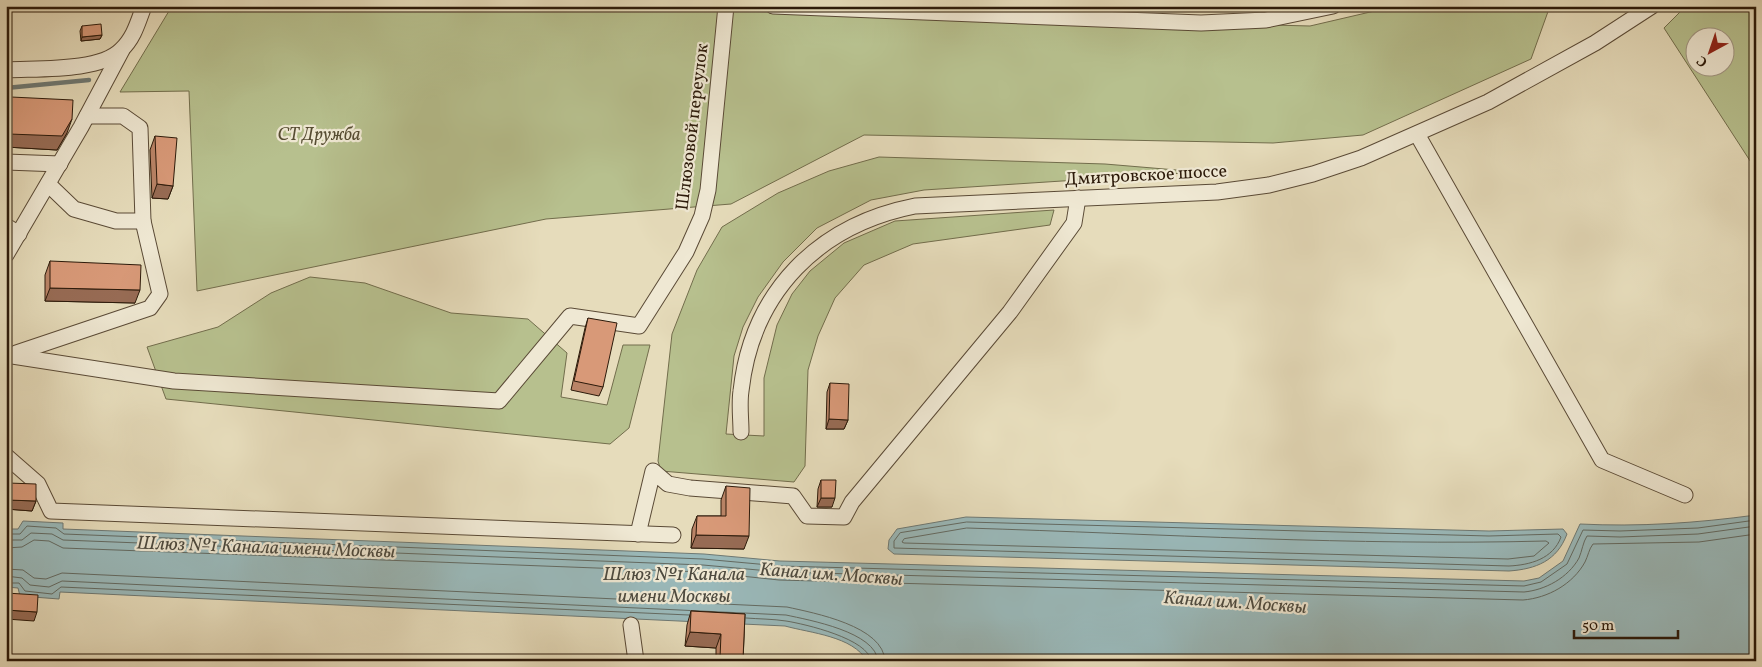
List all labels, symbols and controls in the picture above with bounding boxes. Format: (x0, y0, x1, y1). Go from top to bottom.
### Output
north arrow (1684, 28, 1734, 78)
street label: Шлюзовой переулок (670, 42, 716, 212)
text: С (1693, 51, 1712, 71)
park label: СТ Дружба (277, 123, 361, 148)
street label: Дмитровское шоссе (1064, 159, 1228, 193)
water label: Шлюз №1 Канала имени Москвы (136, 530, 396, 566)
water label: Канал им. Москвы (758, 557, 904, 593)
water label: Шлюз №1 Канала имени Москвы (603, 562, 745, 610)
water label: Канал им. Москвы (1162, 585, 1308, 621)
scale bar (1574, 607, 1678, 639)
text: 50 m (1582, 616, 1614, 637)

